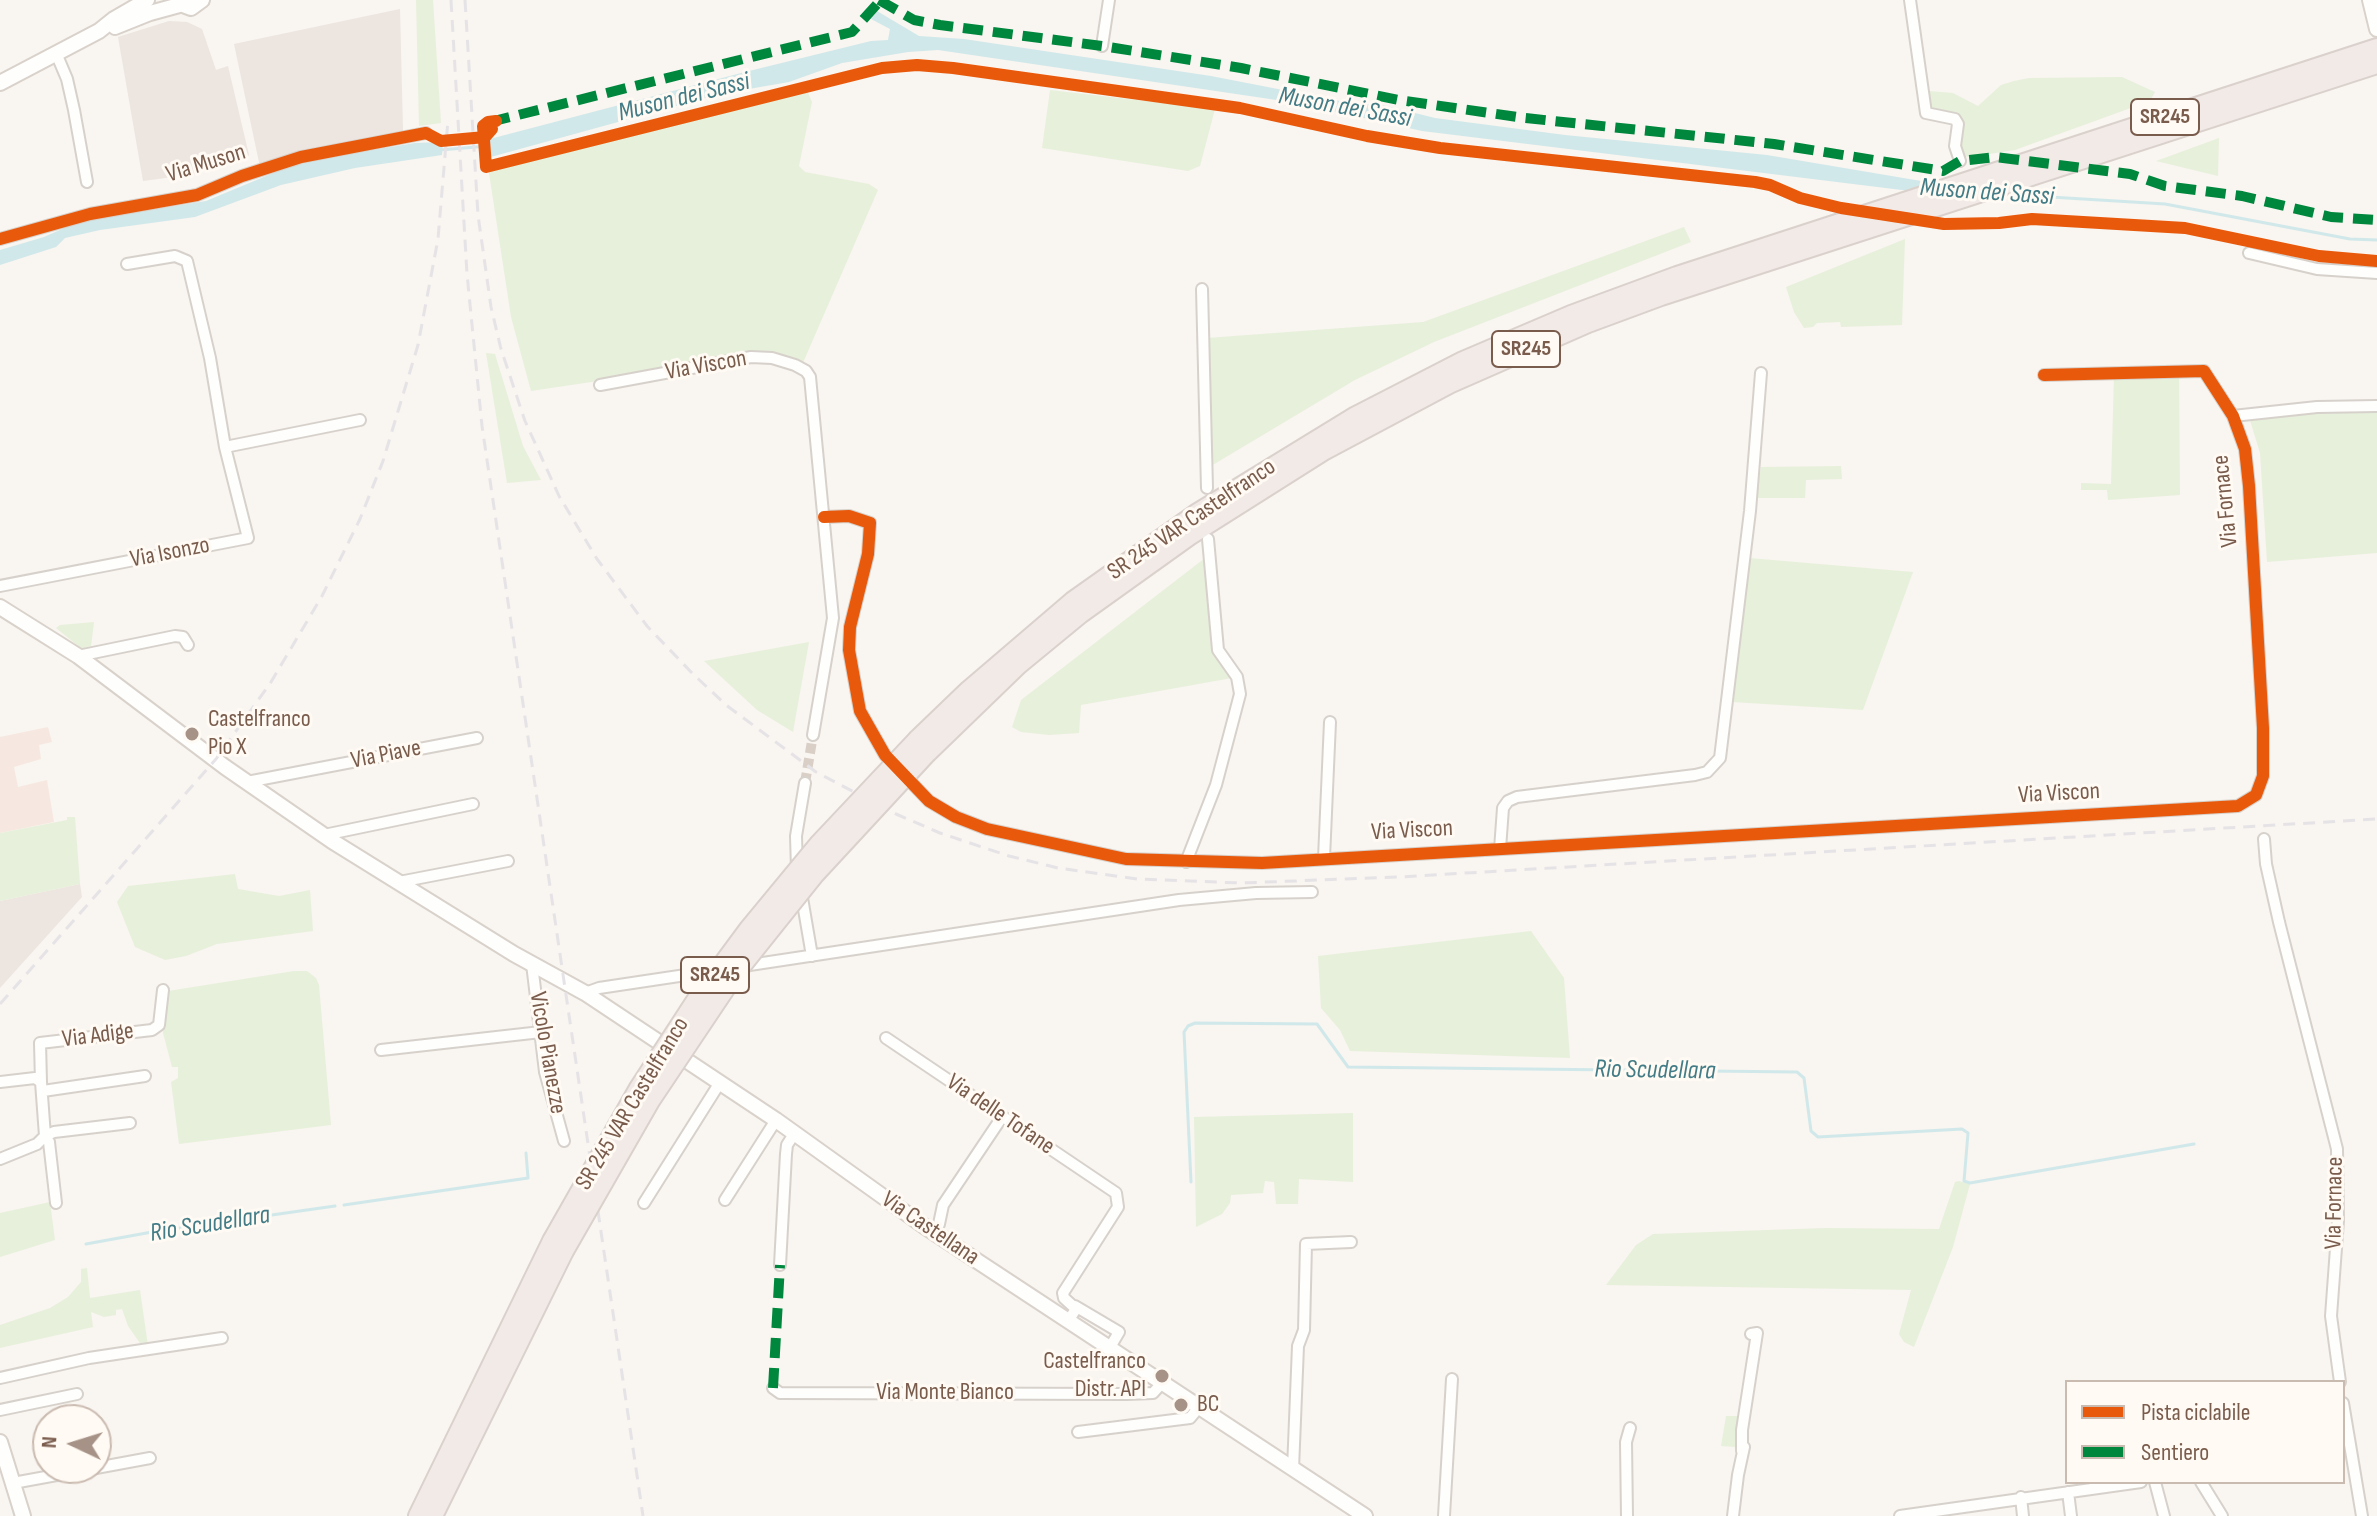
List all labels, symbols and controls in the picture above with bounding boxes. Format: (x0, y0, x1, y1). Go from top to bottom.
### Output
water label: Muson dei Sassi (615, 67, 753, 129)
water label: Muson dei Sassi (1276, 81, 1414, 135)
road number: SR245 (2131, 99, 2199, 135)
street label: Via Muson (163, 138, 249, 190)
water label: Muson dei Sassi (1919, 173, 2055, 213)
road number: SR245 (1492, 331, 1560, 367)
street label: Via Viscon (663, 345, 749, 387)
street label: SR 245 VAR Castelfranco (1102, 453, 1282, 587)
street label: Via Fornace (2207, 453, 2245, 549)
street label: Via Isonzo (128, 531, 212, 575)
place label: Castelfranco Pio X (208, 706, 311, 762)
marker: Castelfranco Pio X (183, 725, 201, 743)
street label: Via Piave (349, 734, 423, 776)
street label: Via Viscon (2017, 777, 2101, 811)
street label: Via Viscon (1370, 814, 1454, 848)
road number: SR245 (681, 957, 749, 993)
street label: Vicolo Pianezze (522, 990, 572, 1116)
street label: SR 245 VAR Castelfranco (570, 1012, 696, 1196)
street label: Via Adige (61, 1017, 135, 1055)
water label: Rio Scudellara (1594, 1054, 1716, 1088)
street label: Via delle Tofane (940, 1068, 1060, 1162)
street label: Via Fornace (2320, 1156, 2350, 1250)
street label: Via Castellana (876, 1186, 984, 1272)
water label: Rio Scudellara (148, 1200, 272, 1250)
place label: Castelfranco Distr. API (1043, 1348, 1146, 1404)
marker: Castelfranco Distr. API (1153, 1367, 1171, 1385)
street label: Via Monte Bianco (876, 1379, 1014, 1407)
legend (2065, 1380, 2345, 1484)
place label: BC (1197, 1391, 1219, 1419)
marker: BC (1172, 1396, 1190, 1414)
text: Pista ciclabile (2141, 1398, 2250, 1427)
north arrow (32, 1404, 112, 1484)
text: N (36, 1436, 63, 1449)
text: Sentiero (2141, 1438, 2209, 1467)

